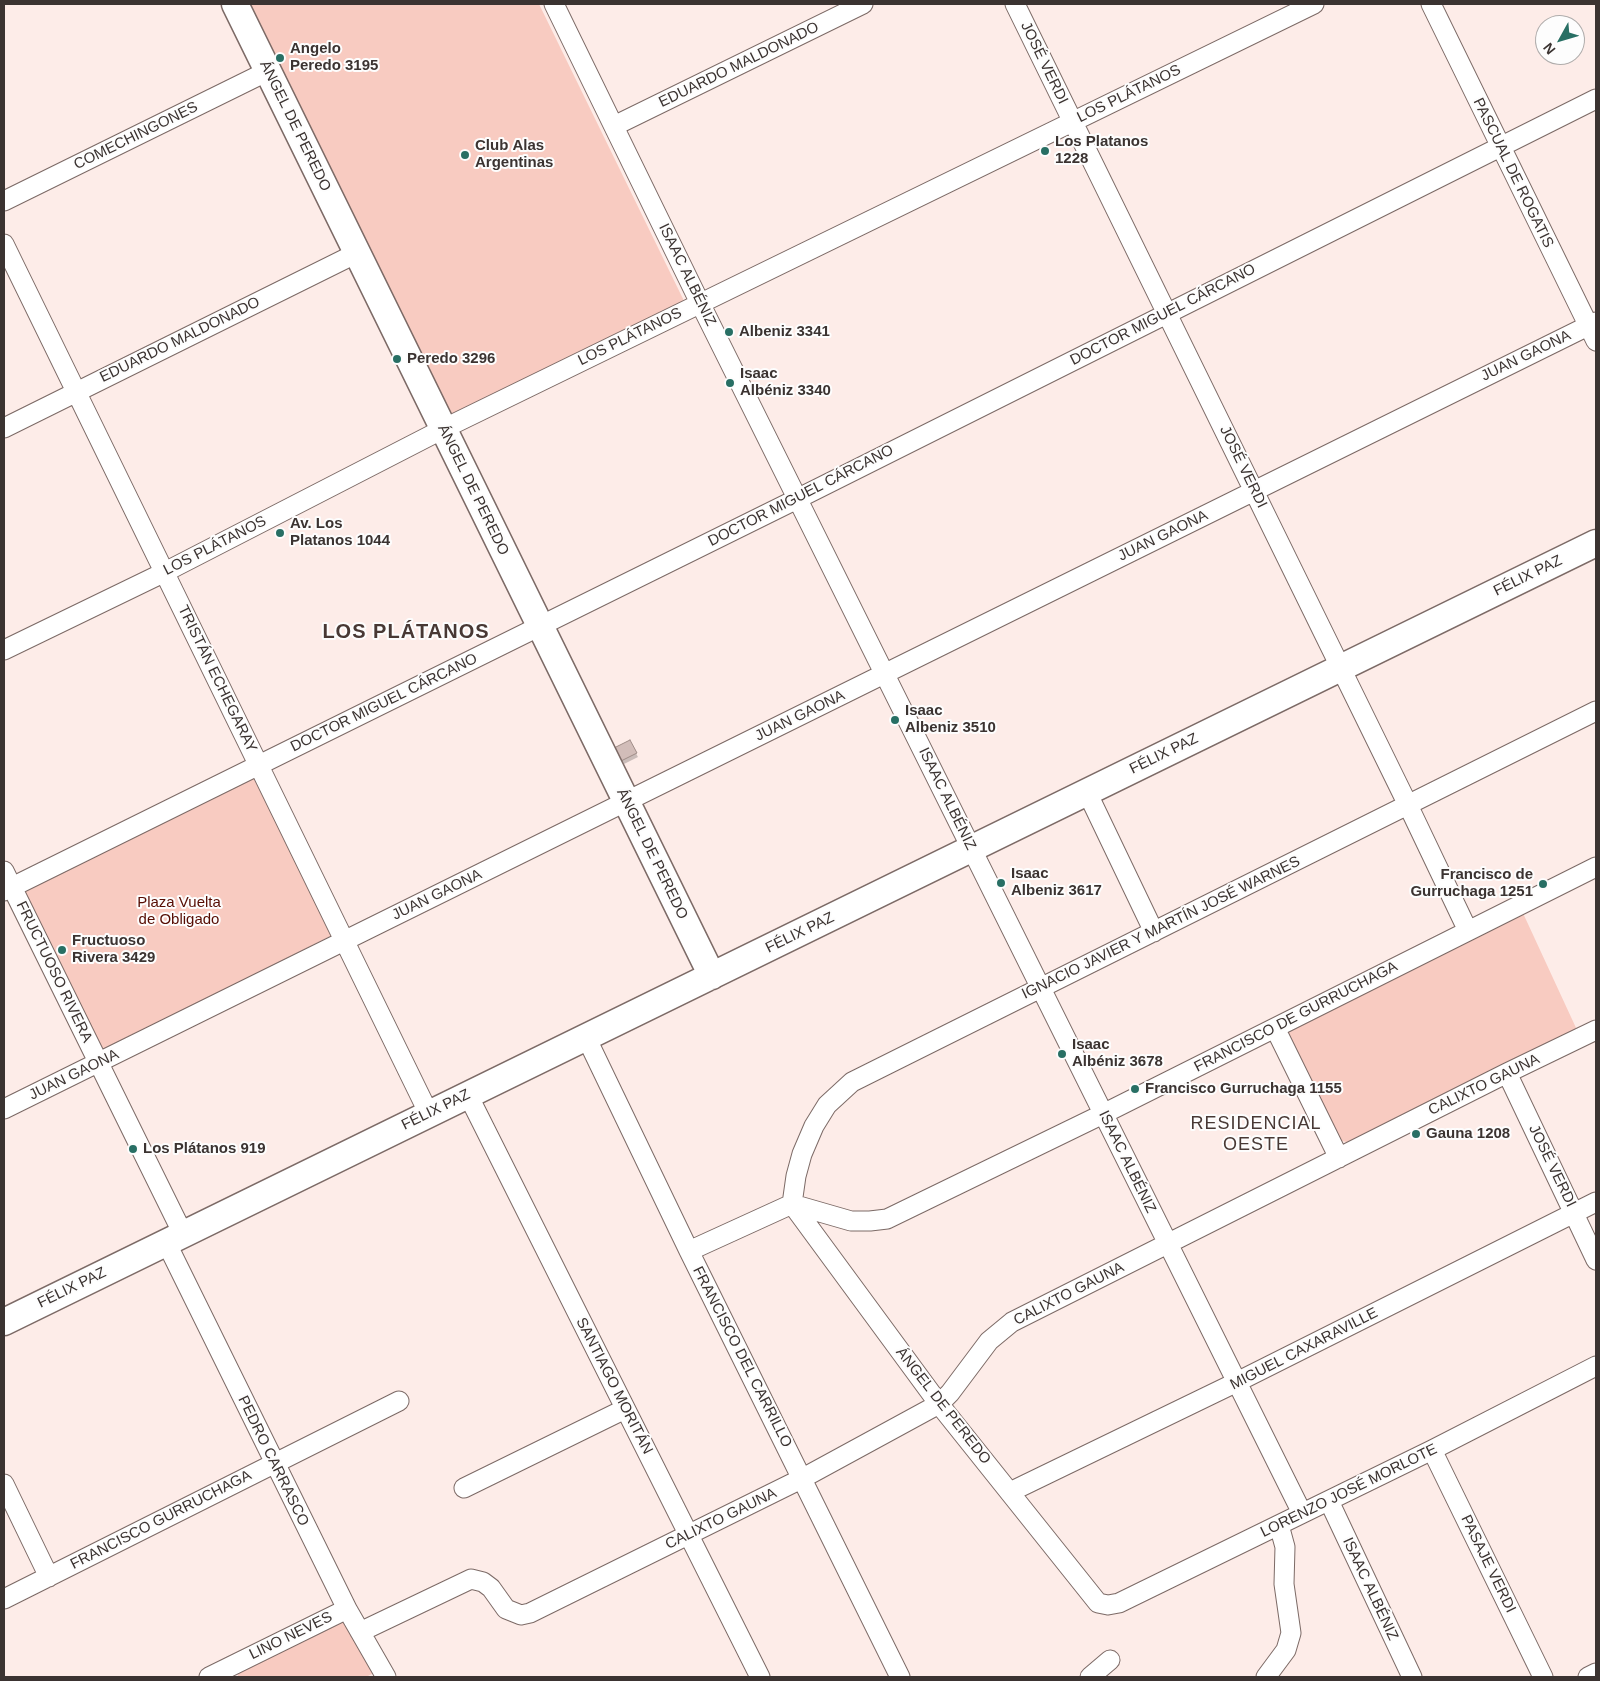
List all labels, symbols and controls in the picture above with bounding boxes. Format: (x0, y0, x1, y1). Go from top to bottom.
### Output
north arrow (1535, 15, 1585, 65)
street label: EDUARDO MALDONADO (656, 18, 822, 112)
street label: JOSÉ VERDI (1016, 19, 1072, 107)
place label: Angelo Peredo 3195 (290, 40, 378, 75)
text: N (1540, 40, 1559, 58)
marker: Angelo Peredo 3195 (274, 52, 286, 64)
street label: ÁNGEL DE PEREDO (255, 58, 335, 194)
street label: LOS PLÁTANOS (1074, 61, 1184, 127)
street label: PASCUAL DE ROGATIS (1469, 95, 1557, 251)
street label: COMECHINGONES (71, 98, 201, 174)
place label: Los Platanos 1228 (1055, 133, 1148, 168)
place label: Club Alas Argentinas (475, 137, 553, 172)
marker: Los Platanos 1228 (1039, 145, 1051, 157)
marker: Club Alas Argentinas (459, 149, 471, 161)
street label: ISAAC ALBÉNIZ (654, 221, 720, 329)
street label: DOCTOR MIGUEL CÁRCANO (1067, 260, 1259, 370)
street label: EDUARDO MALDONADO (97, 293, 263, 387)
street label: LOS PLÁTANOS (575, 304, 685, 370)
place label: Albeniz 3341 (739, 323, 830, 341)
marker: Albeniz 3341 (723, 326, 735, 338)
street label: JUAN GAONA (1478, 327, 1574, 385)
place label: Peredo 3296 (407, 350, 495, 368)
marker: Peredo 3296 (391, 353, 403, 365)
place label: Isaac Albéniz 3340 (740, 365, 831, 400)
marker: Isaac Albéniz 3340 (724, 377, 736, 389)
street label: ÁNGEL DE PEREDO (433, 422, 513, 558)
street label: JOSÉ VERDI (1215, 423, 1271, 511)
street label: DOCTOR MIGUEL CÁRCANO (705, 441, 897, 551)
street label: JUAN GAONA (1115, 507, 1211, 565)
street label: LOS PLÁTANOS (161, 512, 269, 580)
place label: Av. Los Platanos 1044 (290, 515, 390, 550)
marker: Av. Los Platanos 1044 (274, 527, 286, 539)
street label: FÉLIX PAZ (1491, 552, 1565, 600)
street label: TRISTÁN ECHEGARAY (174, 603, 260, 755)
district label: LOS PLÁTANOS (321, 620, 491, 644)
street label: DOCTOR MIGUEL CÁRCANO (288, 650, 480, 756)
street label: JUAN GAONA (752, 687, 848, 745)
place label: Isaac Albeniz 3510 (905, 702, 996, 737)
marker: Isaac Albeniz 3510 (889, 714, 901, 726)
street label: FÉLIX PAZ (1127, 730, 1201, 778)
street label: ISAAC ALBÉNIZ (914, 745, 980, 853)
street label: ÁNGEL DE PEREDO (612, 786, 692, 922)
street label: IGNACIO JAVIER Y MARTÍN JOSÉ WARNES (1019, 853, 1303, 1003)
place label: Isaac Albeniz 3617 (1011, 865, 1102, 900)
street label: JUAN GAONA (389, 866, 485, 924)
place label: Francisco de Gurruchaga 1251 (1410, 866, 1533, 901)
marker: Isaac Albeniz 3617 (995, 877, 1007, 889)
marker: Francisco de Gurruchaga 1251 (1537, 878, 1549, 890)
park label: Plaza Vuelta de Obligado (137, 894, 221, 929)
street label: FRUCTUOSO RIVERA (12, 898, 96, 1046)
street label: FÉLIX PAZ (763, 909, 837, 957)
place label: Fructuoso Rivera 3429 (72, 932, 155, 967)
marker: Fructuoso Rivera 3429 (56, 944, 68, 956)
street label: FRANCISCO DE GURRUCHAGA (1191, 958, 1401, 1076)
place label: Isaac Albéniz 3678 (1072, 1036, 1163, 1071)
street label: JUAN GAONA (26, 1046, 122, 1104)
marker: Isaac Albéniz 3678 (1056, 1048, 1068, 1060)
street label: CALIXTO GAUNA (1425, 1050, 1543, 1120)
place label: Francisco Gurruchaga 1155 (1145, 1080, 1342, 1098)
marker: Francisco Gurruchaga 1155 (1129, 1083, 1141, 1095)
street label: FÉLIX PAZ (399, 1086, 473, 1134)
street label: ISAAC ALBÉNIZ (1094, 1108, 1160, 1216)
district label: RESIDENCIAL OESTE (1189, 1113, 1323, 1156)
street label: JOSÉ VERDI (1524, 1122, 1580, 1210)
place label: Gauna 1208 (1426, 1125, 1510, 1143)
marker: Gauna 1208 (1410, 1128, 1422, 1140)
place label: Los Plátanos 919 (143, 1140, 266, 1158)
marker: Los Plátanos 919 (127, 1143, 139, 1155)
street label: CALIXTO GAUNA (1011, 1258, 1127, 1330)
street label: FRANCISCO DEL CARRILLO (688, 1263, 796, 1451)
street label: FÉLIX PAZ (35, 1264, 109, 1312)
street label: MIGUEL CAXARAVILLE (1227, 1304, 1381, 1394)
street label: SANTIAGO MORITÁN (572, 1315, 656, 1457)
street label: ÁNGEL DE PEREDO (892, 1344, 994, 1468)
street label: PEDRO CARRASCO (234, 1393, 312, 1529)
street label: LORENZO JOSÉ MORLOTE (1258, 1440, 1440, 1542)
street label: FRANCISCO GURRUCHAGA (67, 1466, 255, 1574)
street label: CALIXTO GAUNA (662, 1484, 780, 1554)
street label: PASAJE VERDI (1457, 1512, 1519, 1616)
street label: ISAAC ALBÉNIZ (1338, 1535, 1402, 1643)
street label: LINO NEVES (247, 1608, 335, 1664)

